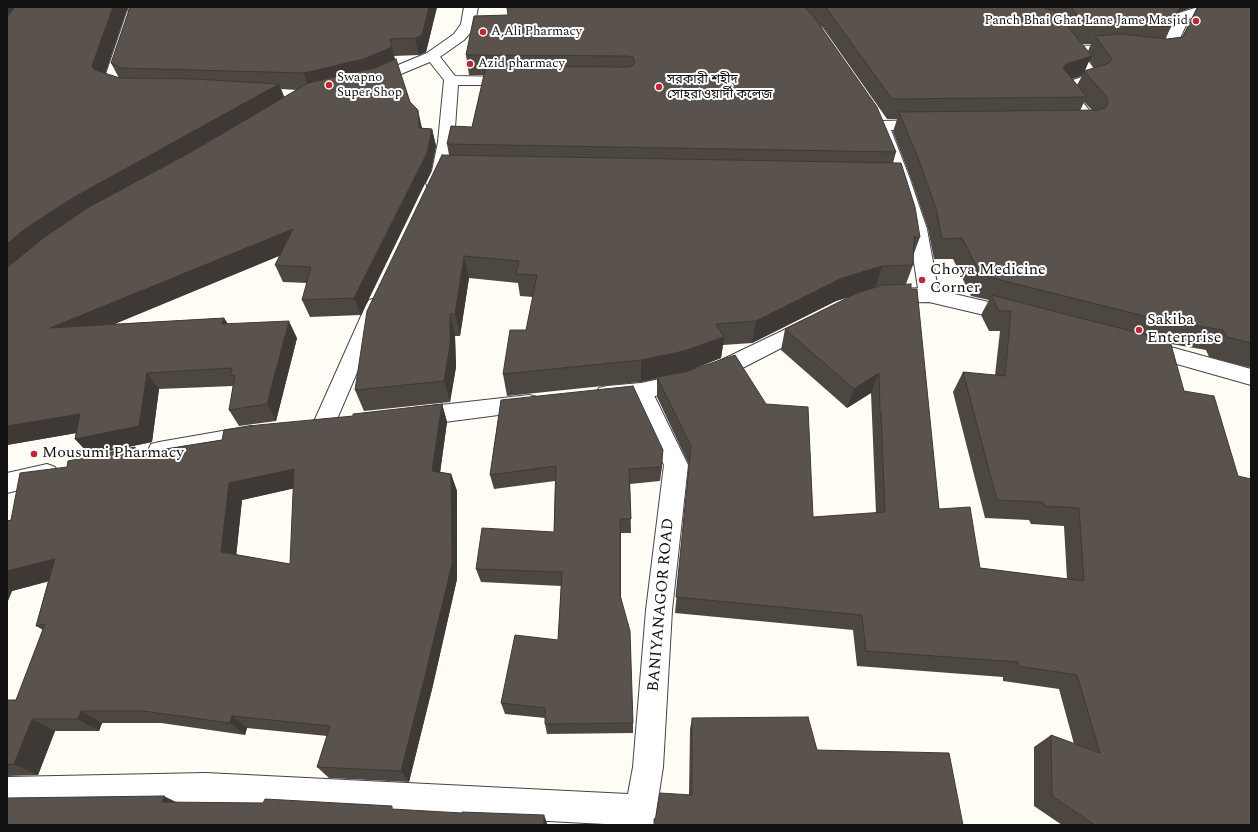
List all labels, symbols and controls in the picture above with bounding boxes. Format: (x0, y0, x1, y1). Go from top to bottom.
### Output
place label: Panch Bhai Ghat Lane Jame Masjid (984, 13, 1188, 29)
marker: Panch Bhai Ghat Lane Jame Masjid (1191, 16, 1201, 26)
place label: A,Ali Pharmacy (491, 24, 582, 40)
marker: A,Ali Pharmacy (478, 27, 488, 37)
place label: Azid pharmacy (478, 56, 565, 72)
marker: Azid pharmacy (465, 59, 475, 69)
place label: Swapno Super Shop (337, 70, 402, 101)
place label: সরকারী শহীদ সোহরাওয়ার্দী কলেজ (667, 72, 772, 103)
marker: Swapno Super Shop (324, 80, 334, 90)
marker: সরকারী শহীদ সোহরাওয়ার্দী কলেজ (654, 82, 664, 92)
place label: Choya Medicine Corner (930, 261, 1046, 299)
marker: Choya Medicine Corner (917, 275, 927, 285)
place label: Sakiba Enterprise (1147, 311, 1222, 349)
marker: Sakiba Enterprise (1134, 325, 1144, 335)
place label: Mousumi Pharmacy (42, 444, 184, 464)
marker: Mousumi Pharmacy (29, 449, 39, 459)
street label: BANIYANAGOR ROAD (645, 517, 679, 693)

